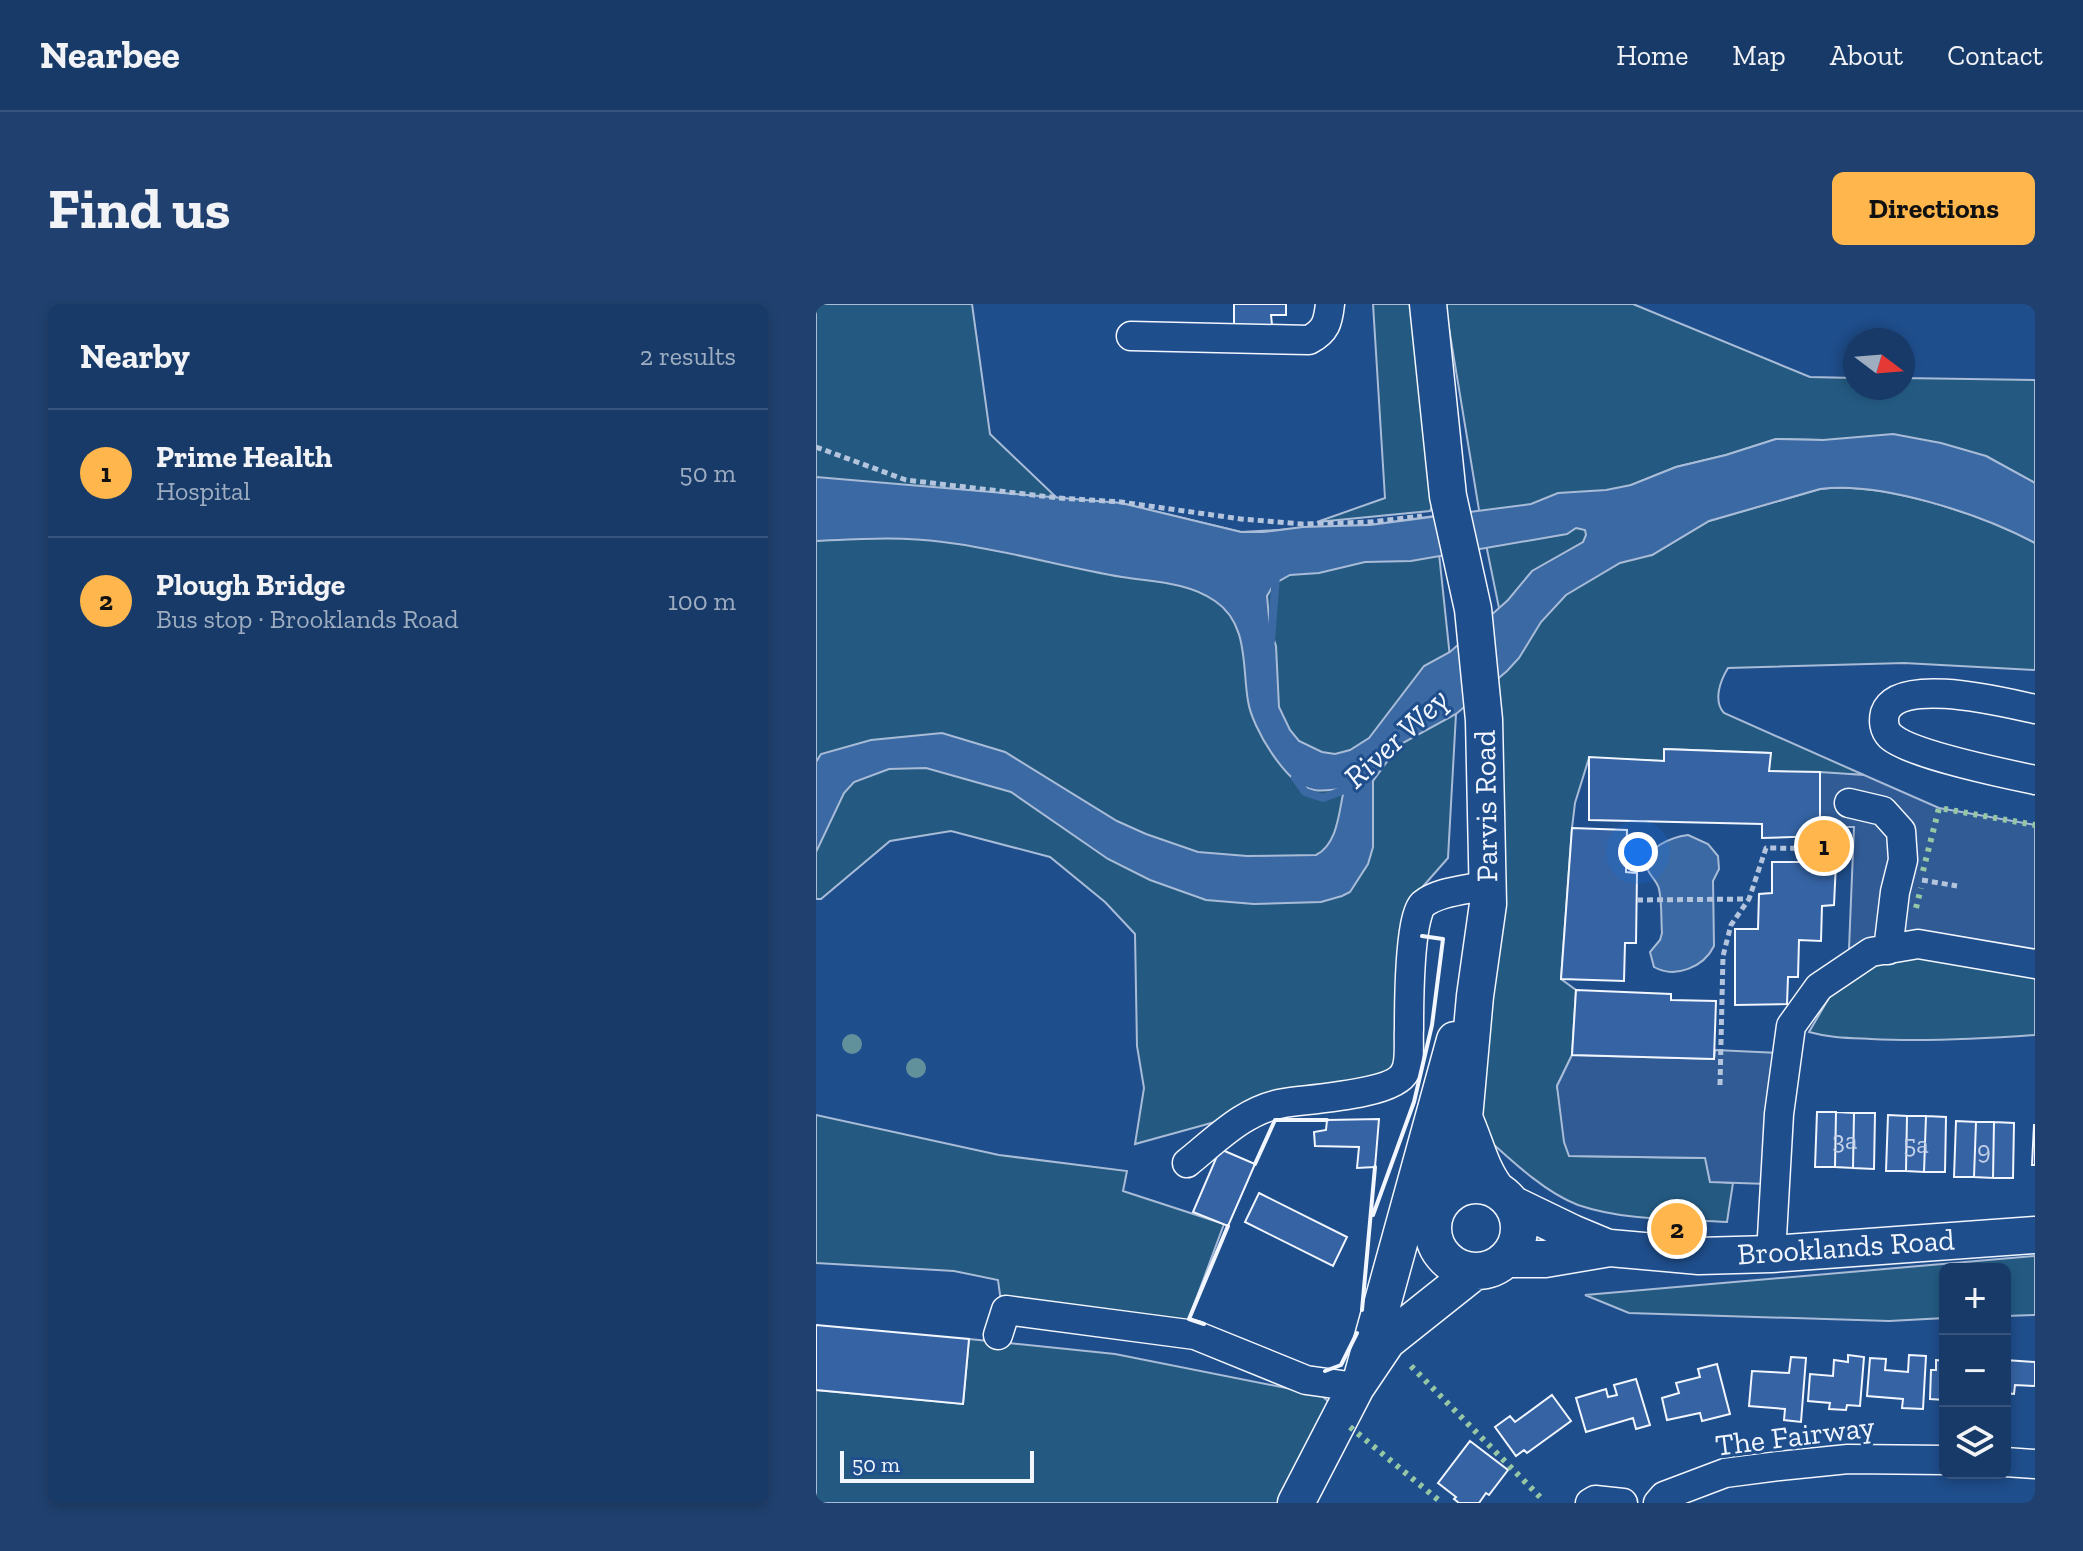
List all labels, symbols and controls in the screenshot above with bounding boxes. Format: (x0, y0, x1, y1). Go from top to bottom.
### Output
text: Nearbee (40, 32, 180, 78)
text: Home (1616, 39, 1688, 72)
text: Map (1732, 39, 1786, 72)
text: About (1830, 39, 1903, 72)
text: Contact (1947, 39, 2043, 72)
button: Directions (1832, 172, 2035, 245)
text: Find us (48, 175, 231, 242)
north arrow (1843, 328, 1915, 400)
text: Nearby (80, 336, 190, 377)
text: 2 results (640, 340, 736, 372)
text: Prime Health (156, 439, 332, 475)
text: 1 (101, 457, 111, 489)
text: 50 m (679, 457, 736, 489)
text: Hospital (156, 475, 250, 507)
text: Plough Bridge (156, 567, 345, 603)
text: 2 (99, 585, 113, 617)
text: 100 m (668, 585, 736, 617)
text: Bus stop · Brooklands Road (156, 603, 458, 635)
water label: River Wey (1336, 680, 1456, 796)
street label: Parvis Road (1467, 729, 1505, 882)
pin: 1 (1798, 816, 1850, 876)
your location (1618, 832, 1658, 872)
house number: 3a (1832, 1124, 1858, 1156)
house number: 5a (1903, 1128, 1929, 1160)
house number: 9 (1977, 1134, 1991, 1166)
pin: 2 (1651, 1199, 1703, 1259)
street label: Brooklands Road (1736, 1221, 1956, 1273)
map controls (1939, 1263, 2011, 1479)
button: + (1939, 1263, 2011, 1335)
button: − (1939, 1335, 2011, 1407)
button: layers (1939, 1407, 2011, 1479)
street label: The Fairway (1713, 1408, 1877, 1464)
scale bar (840, 1447, 1034, 1483)
text: 50 m (852, 1451, 900, 1478)

